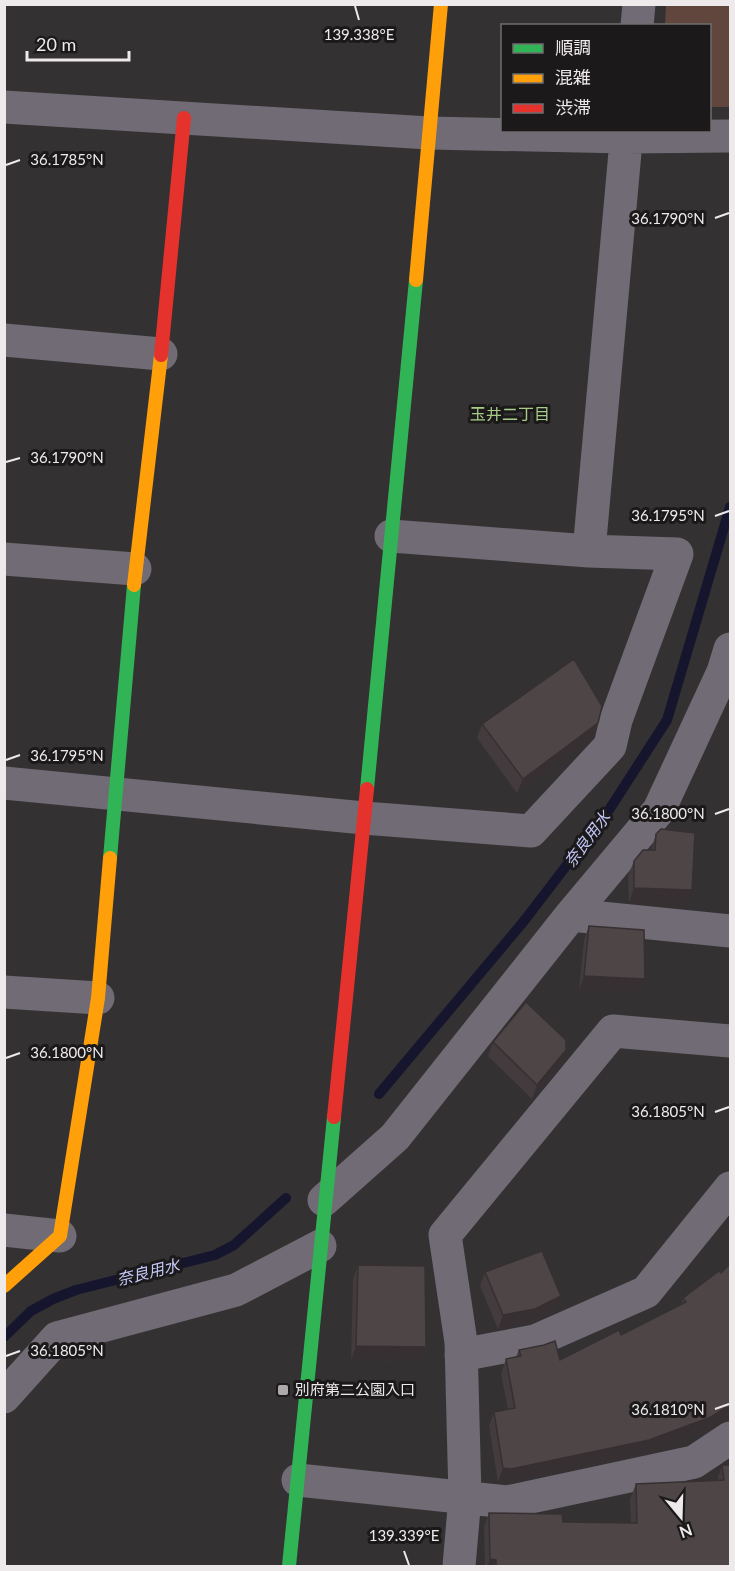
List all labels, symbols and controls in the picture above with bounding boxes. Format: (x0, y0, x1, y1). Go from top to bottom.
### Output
scale bar (27, 24, 129, 62)
legend (501, 24, 711, 132)
text: 139.338°E (324, 25, 394, 43)
text: 20 m (36, 33, 76, 55)
text: 順調 (555, 36, 591, 58)
text: 混雑 (555, 66, 591, 88)
text: 渋滞 (555, 96, 591, 118)
text: 36.1785°N (30, 150, 104, 168)
text: 36.1790°N (631, 209, 705, 227)
district label: 玉井二丁目 (470, 404, 550, 423)
text: 36.1790°N (30, 448, 104, 466)
text: 36.1795°N (631, 506, 705, 524)
text: 36.1795°N (30, 746, 104, 764)
text: 36.1800°N (631, 804, 705, 822)
water label: 奈良用水 (560, 806, 615, 870)
text: 36.1800°N (30, 1043, 104, 1061)
text: 36.1805°N (631, 1102, 705, 1120)
water label: 奈良用水 (115, 1254, 183, 1288)
text: 36.1805°N (30, 1341, 104, 1359)
place label: 別府第二公園入口 (295, 1380, 415, 1398)
marker: 別府第二公園入口 (276, 1383, 290, 1397)
text: 36.1810°N (631, 1400, 705, 1418)
north arrow (651, 1487, 711, 1547)
text: N (677, 1521, 695, 1543)
text: 139.339°E (369, 1526, 439, 1544)

